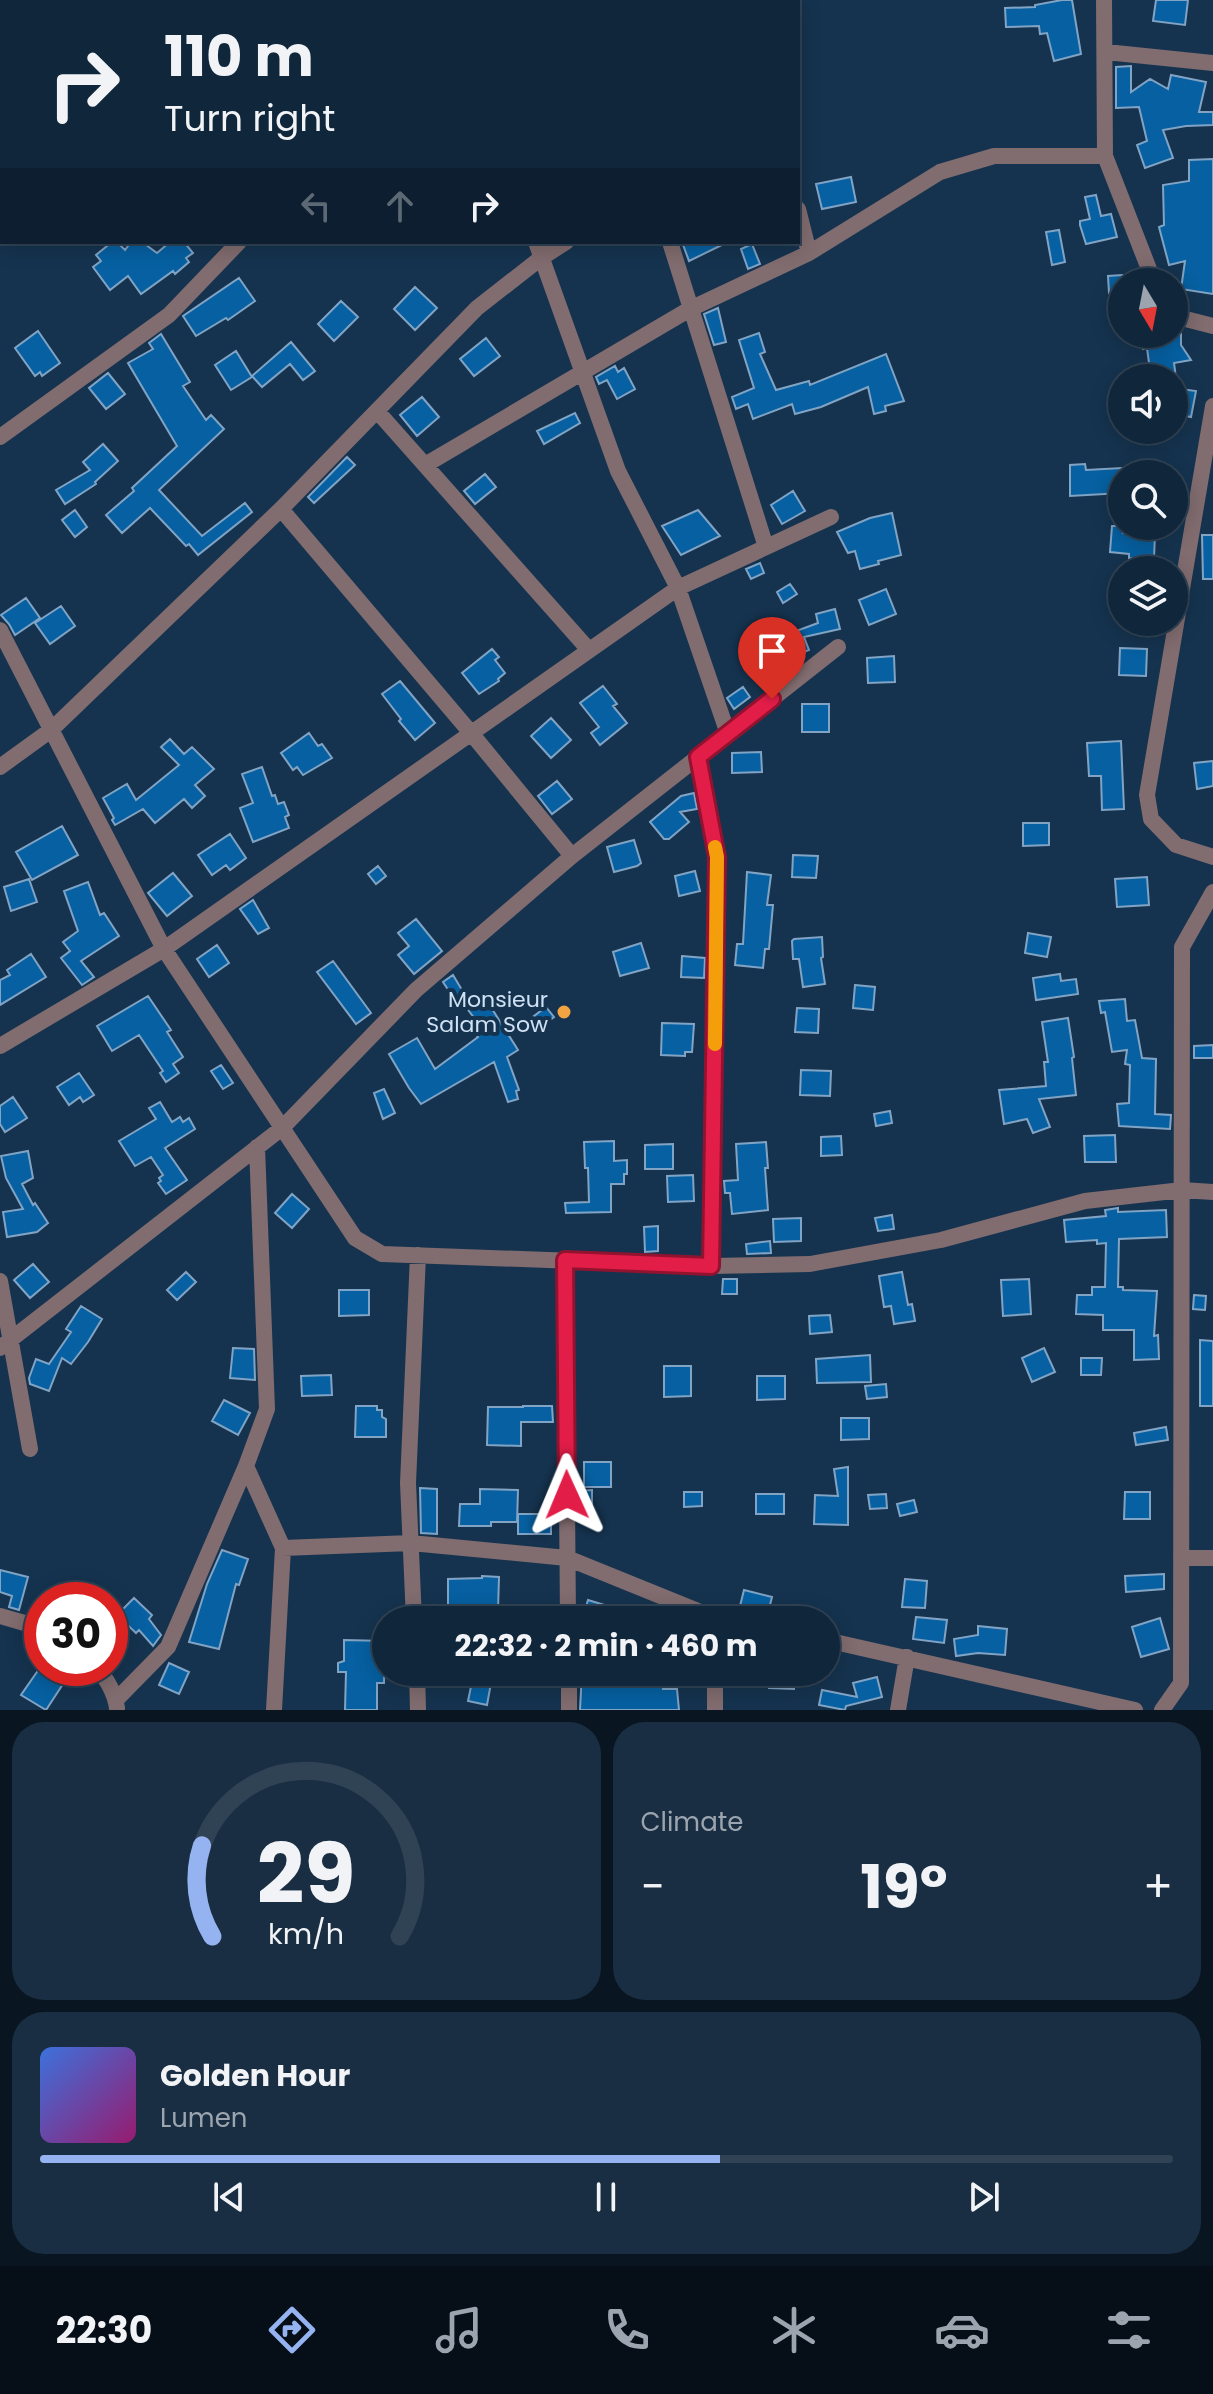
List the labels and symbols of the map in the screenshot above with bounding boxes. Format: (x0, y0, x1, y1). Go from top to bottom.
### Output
north arrow (1108, 268, 1188, 348)
pin (738, 617, 806, 699)
place label: Monsieur Salam Sow (426, 984, 548, 1040)
marker: Monsieur Salam Sow (555, 1003, 573, 1021)
position arrow (525, 1453, 609, 1537)
speed limit sign: 30 (24, 1582, 128, 1686)

